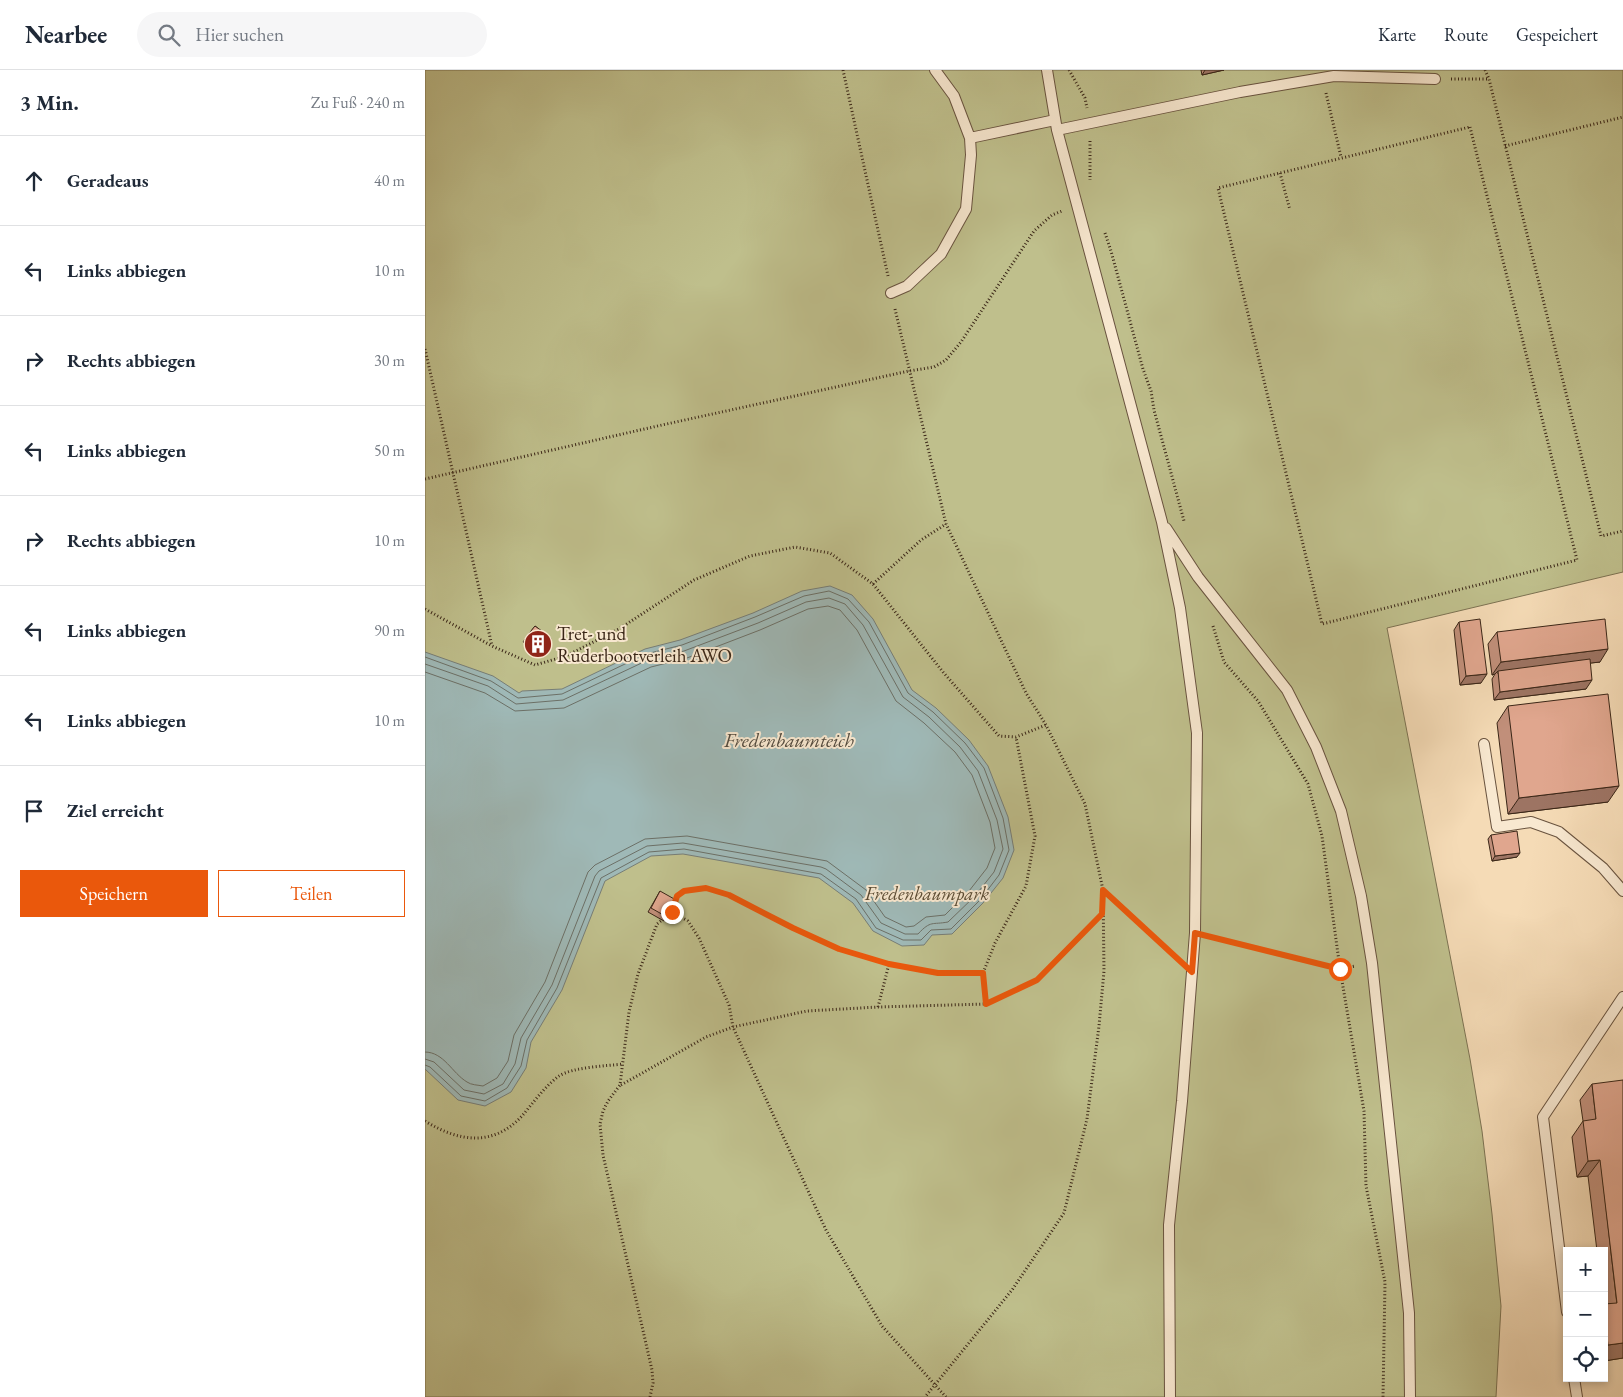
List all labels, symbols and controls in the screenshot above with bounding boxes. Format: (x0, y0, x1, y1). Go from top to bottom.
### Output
search box (137, 12, 487, 57)
text: Nearbee (25, 19, 107, 50)
icon: search (155, 21, 183, 49)
text: Hier suchen (195, 22, 284, 47)
text: Karte (1378, 23, 1416, 46)
text: Route (1444, 23, 1488, 46)
text: Gespeichert (1516, 23, 1598, 46)
text: 3 Min. (20, 89, 79, 116)
text: Zu Fuß · 240 m (311, 92, 405, 113)
icon: ahead (20, 167, 48, 195)
text: Geradeaus (67, 168, 149, 193)
text: 40 m (374, 170, 405, 191)
icon: left (20, 257, 48, 285)
text: Links abbiegen (67, 258, 186, 283)
text: 10 m (374, 260, 405, 281)
icon: right (20, 347, 48, 375)
text: Rechts abbiegen (67, 348, 196, 373)
text: 30 m (374, 350, 405, 371)
icon: left (20, 437, 48, 465)
text: Links abbiegen (67, 438, 186, 463)
text: 50 m (374, 440, 405, 461)
icon: right (20, 527, 48, 555)
text: Rechts abbiegen (67, 528, 196, 553)
text: 10 m (374, 530, 405, 551)
icon: left (20, 617, 48, 645)
text: Links abbiegen (67, 618, 186, 643)
text: 90 m (374, 620, 405, 641)
place label: Tret- und Ruderbootverleih AWO (557, 621, 732, 668)
building icon: Tret- und Ruderbootverleih AWO (523, 629, 553, 659)
icon: left (20, 707, 48, 735)
text: Links abbiegen (67, 708, 186, 733)
text: 10 m (374, 710, 405, 731)
water label: Fredenbaumteich (723, 727, 854, 753)
icon: arrive (20, 797, 48, 825)
text: Ziel erreicht (67, 798, 164, 823)
button: Speichern (20, 870, 208, 917)
button: Teilen (218, 870, 405, 917)
park label: Fredenbaumpark (864, 881, 990, 906)
route end (661, 901, 684, 924)
route start (1329, 958, 1352, 981)
map controls (1563, 1247, 1608, 1382)
button: + (1563, 1247, 1608, 1292)
button: − (1563, 1292, 1608, 1337)
button: locate (1563, 1337, 1608, 1382)

